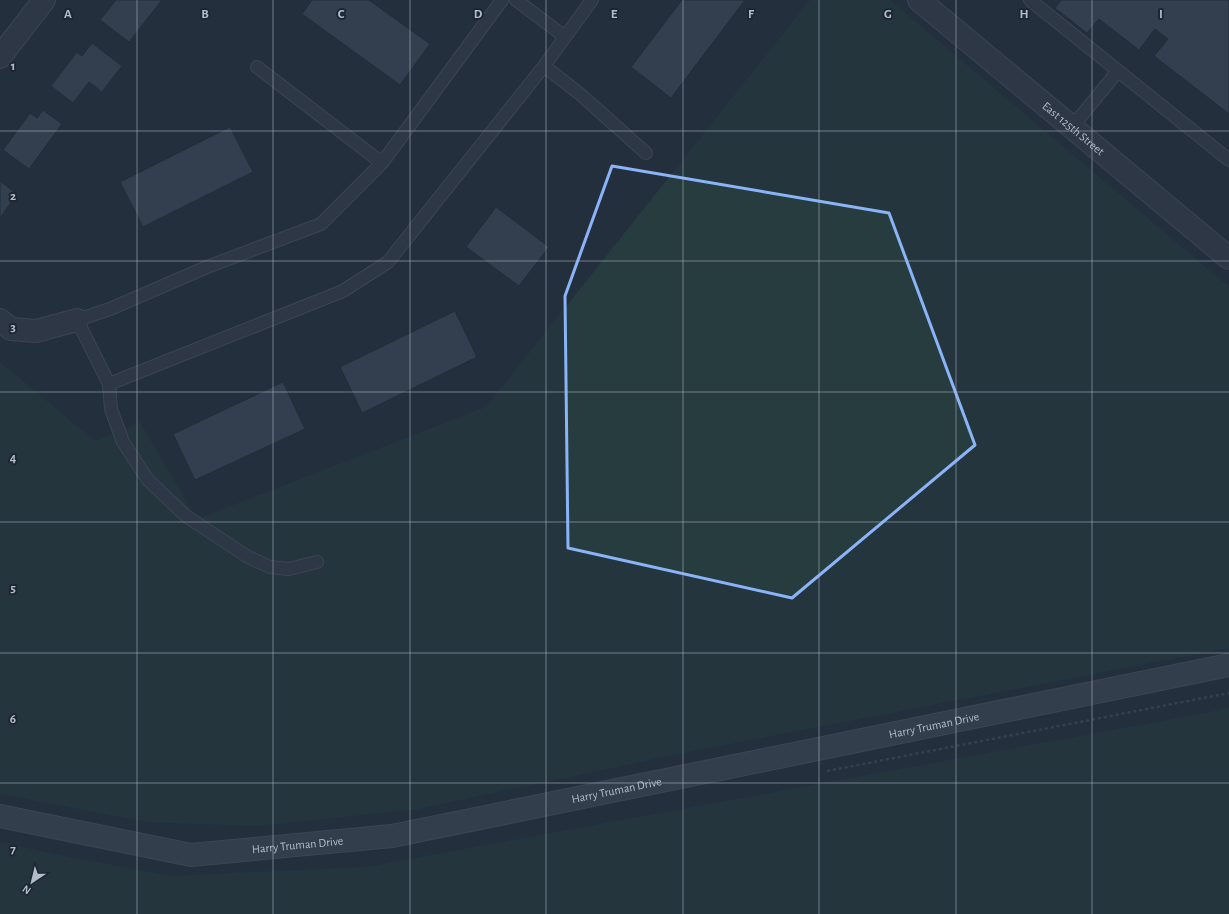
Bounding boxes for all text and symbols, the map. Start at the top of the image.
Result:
text: A [64,8,72,21]
text: B [201,8,209,21]
text: C [338,8,345,21]
text: D [474,8,483,21]
text: E [611,8,618,21]
text: F [748,8,755,21]
text: G [884,8,892,21]
text: H [1019,8,1029,21]
text: I [1159,8,1163,21]
text: 1 [11,60,15,73]
street label: East 125th Street [1040,100,1107,158]
text: 2 [10,190,16,203]
text: 3 [10,321,16,334]
text: 4 [10,452,17,465]
text: 5 [10,582,16,595]
street label: Harry Truman Drive [888,710,980,740]
text: 6 [10,713,16,726]
street label: Harry Truman Drive [570,775,663,805]
street label: Harry Truman Drive [251,835,344,855]
text: 7 [10,843,16,856]
north arrow [12,862,52,902]
text: N [20,883,33,896]

